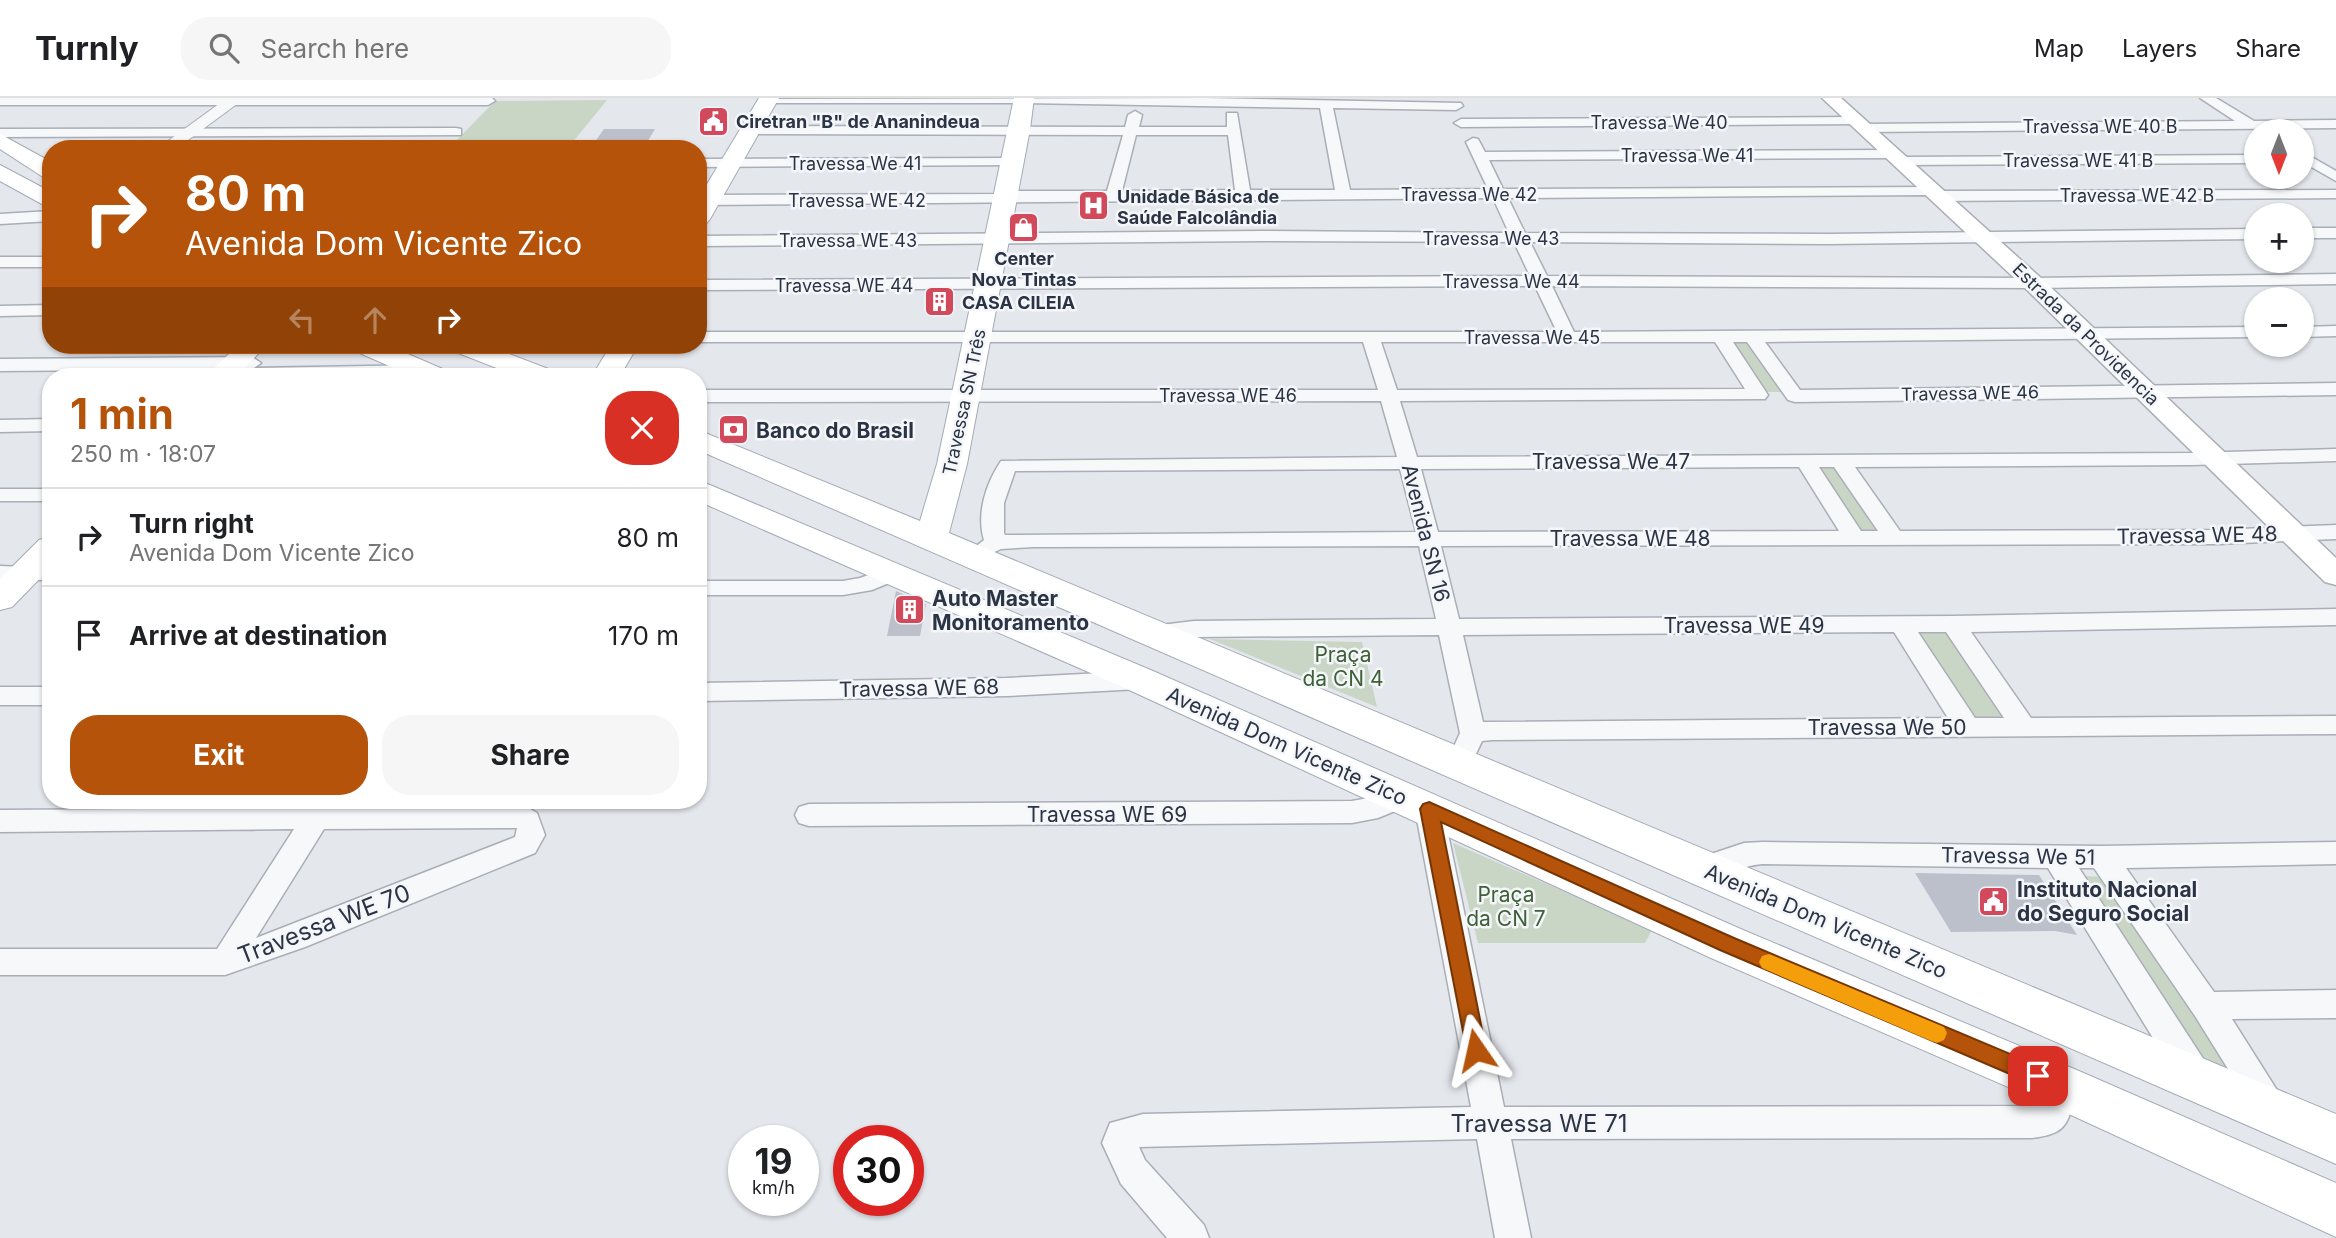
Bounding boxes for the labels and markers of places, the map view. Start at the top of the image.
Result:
public building icon: Ciretran "B" de Ananindeua [696,104,730,138]
place label: Ciretran "B" de Ananindeua [736,111,980,132]
place label: Unidade Básica de Saúde Falcolândia [1117,186,1280,228]
hospital icon: Unidade Básica de Saúde Falcolândia [1077,189,1111,223]
shop icon: Center Nova Tintas [1007,210,1041,244]
place label: Center Nova Tintas [971,248,1077,290]
building icon: CASA CILEIA [922,285,956,319]
place label: CASA CILEIA [962,292,1075,313]
bank icon: Banco do Brasil [716,413,750,447]
place label: Banco do Brasil [756,418,914,443]
place label: Auto Master Monitoramento [932,586,1089,635]
building icon: Auto Master Monitoramento [892,593,926,627]
place label: Instituto Nacional do Seguro Social [2017,877,2197,926]
public building icon: Instituto Nacional do Seguro Social [1977,884,2011,918]
pin [2008,1046,2068,1106]

